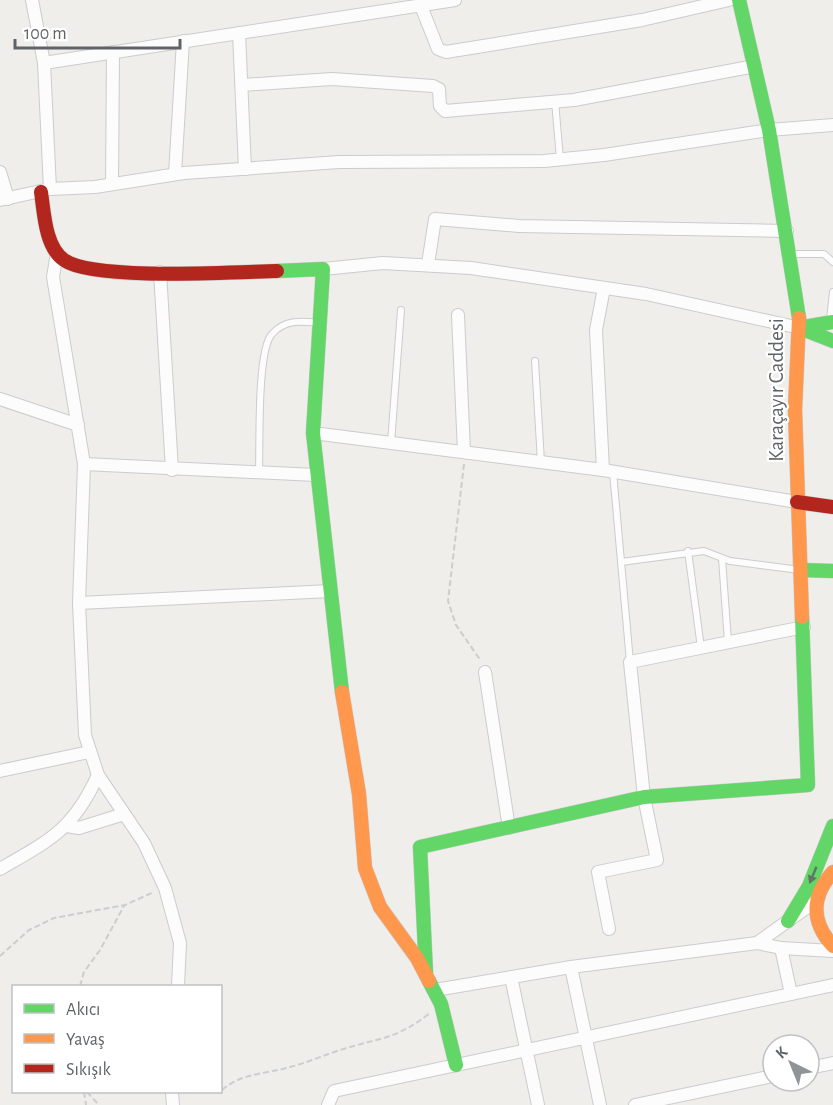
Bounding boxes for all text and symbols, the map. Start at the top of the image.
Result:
scale bar [15,12,180,50]
text: 100 m [24,25,67,43]
street label: Karaçayır Caddesi [766,318,787,462]
one-way arrow [808,866,818,884]
legend [12,985,222,1093]
text: Akıcı [66,1001,100,1019]
text: Yavaş [66,1031,105,1049]
north arrow [761,1033,821,1093]
text: K [773,1043,791,1062]
text: Sıkışık [66,1061,111,1079]

